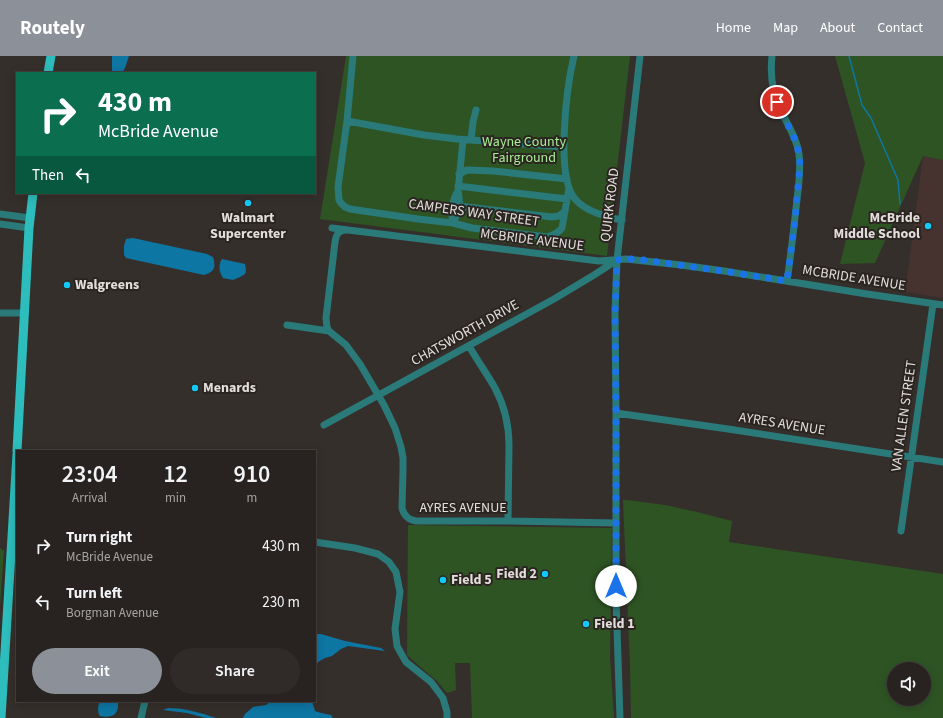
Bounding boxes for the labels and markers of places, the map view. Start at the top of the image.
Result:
pin [760,85,794,119]
marker: Walmart Supercenter [243,198,253,208]
place label: Walmart Supercenter [210,208,286,244]
place label: McBride Middle School [833,208,920,244]
marker: McBride Middle School [923,221,933,231]
place label: Walgreens [75,275,139,295]
marker: Walgreens [62,280,72,290]
place label: Menards [203,378,256,398]
marker: Menards [190,383,200,393]
place label: Field 2 [496,564,537,584]
marker: Field 2 [540,569,550,579]
place label: Field 5 [451,570,492,590]
marker: Field 5 [438,575,448,585]
place label: Field 1 [594,614,635,634]
marker: Field 1 [581,619,591,629]

